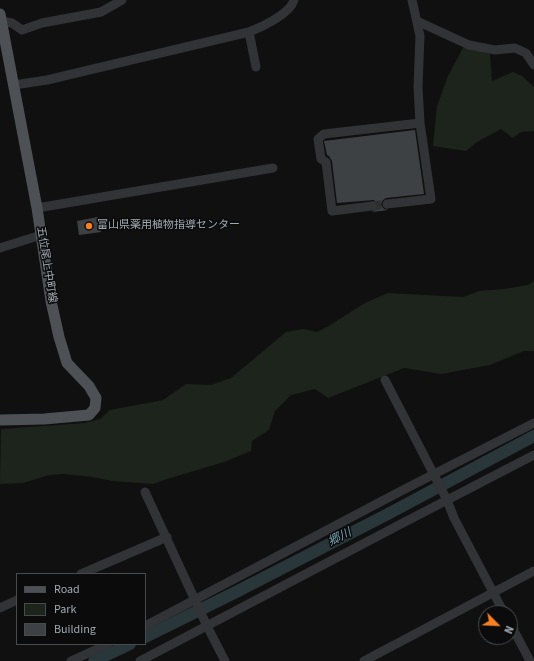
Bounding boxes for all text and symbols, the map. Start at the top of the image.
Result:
place label: 富山県薬用植物指導センター [97,219,240,233]
marker: 富山県薬用植物指導センター [84,221,94,231]
street label: 五位尾上中町線 [33,226,59,304]
water label: 郷川 [326,526,354,550]
legend [16,573,146,645]
text: Road [54,581,80,598]
text: Park [54,601,76,618]
north arrow [478,605,518,645]
text: Building [54,621,96,638]
text: N [500,623,517,636]

